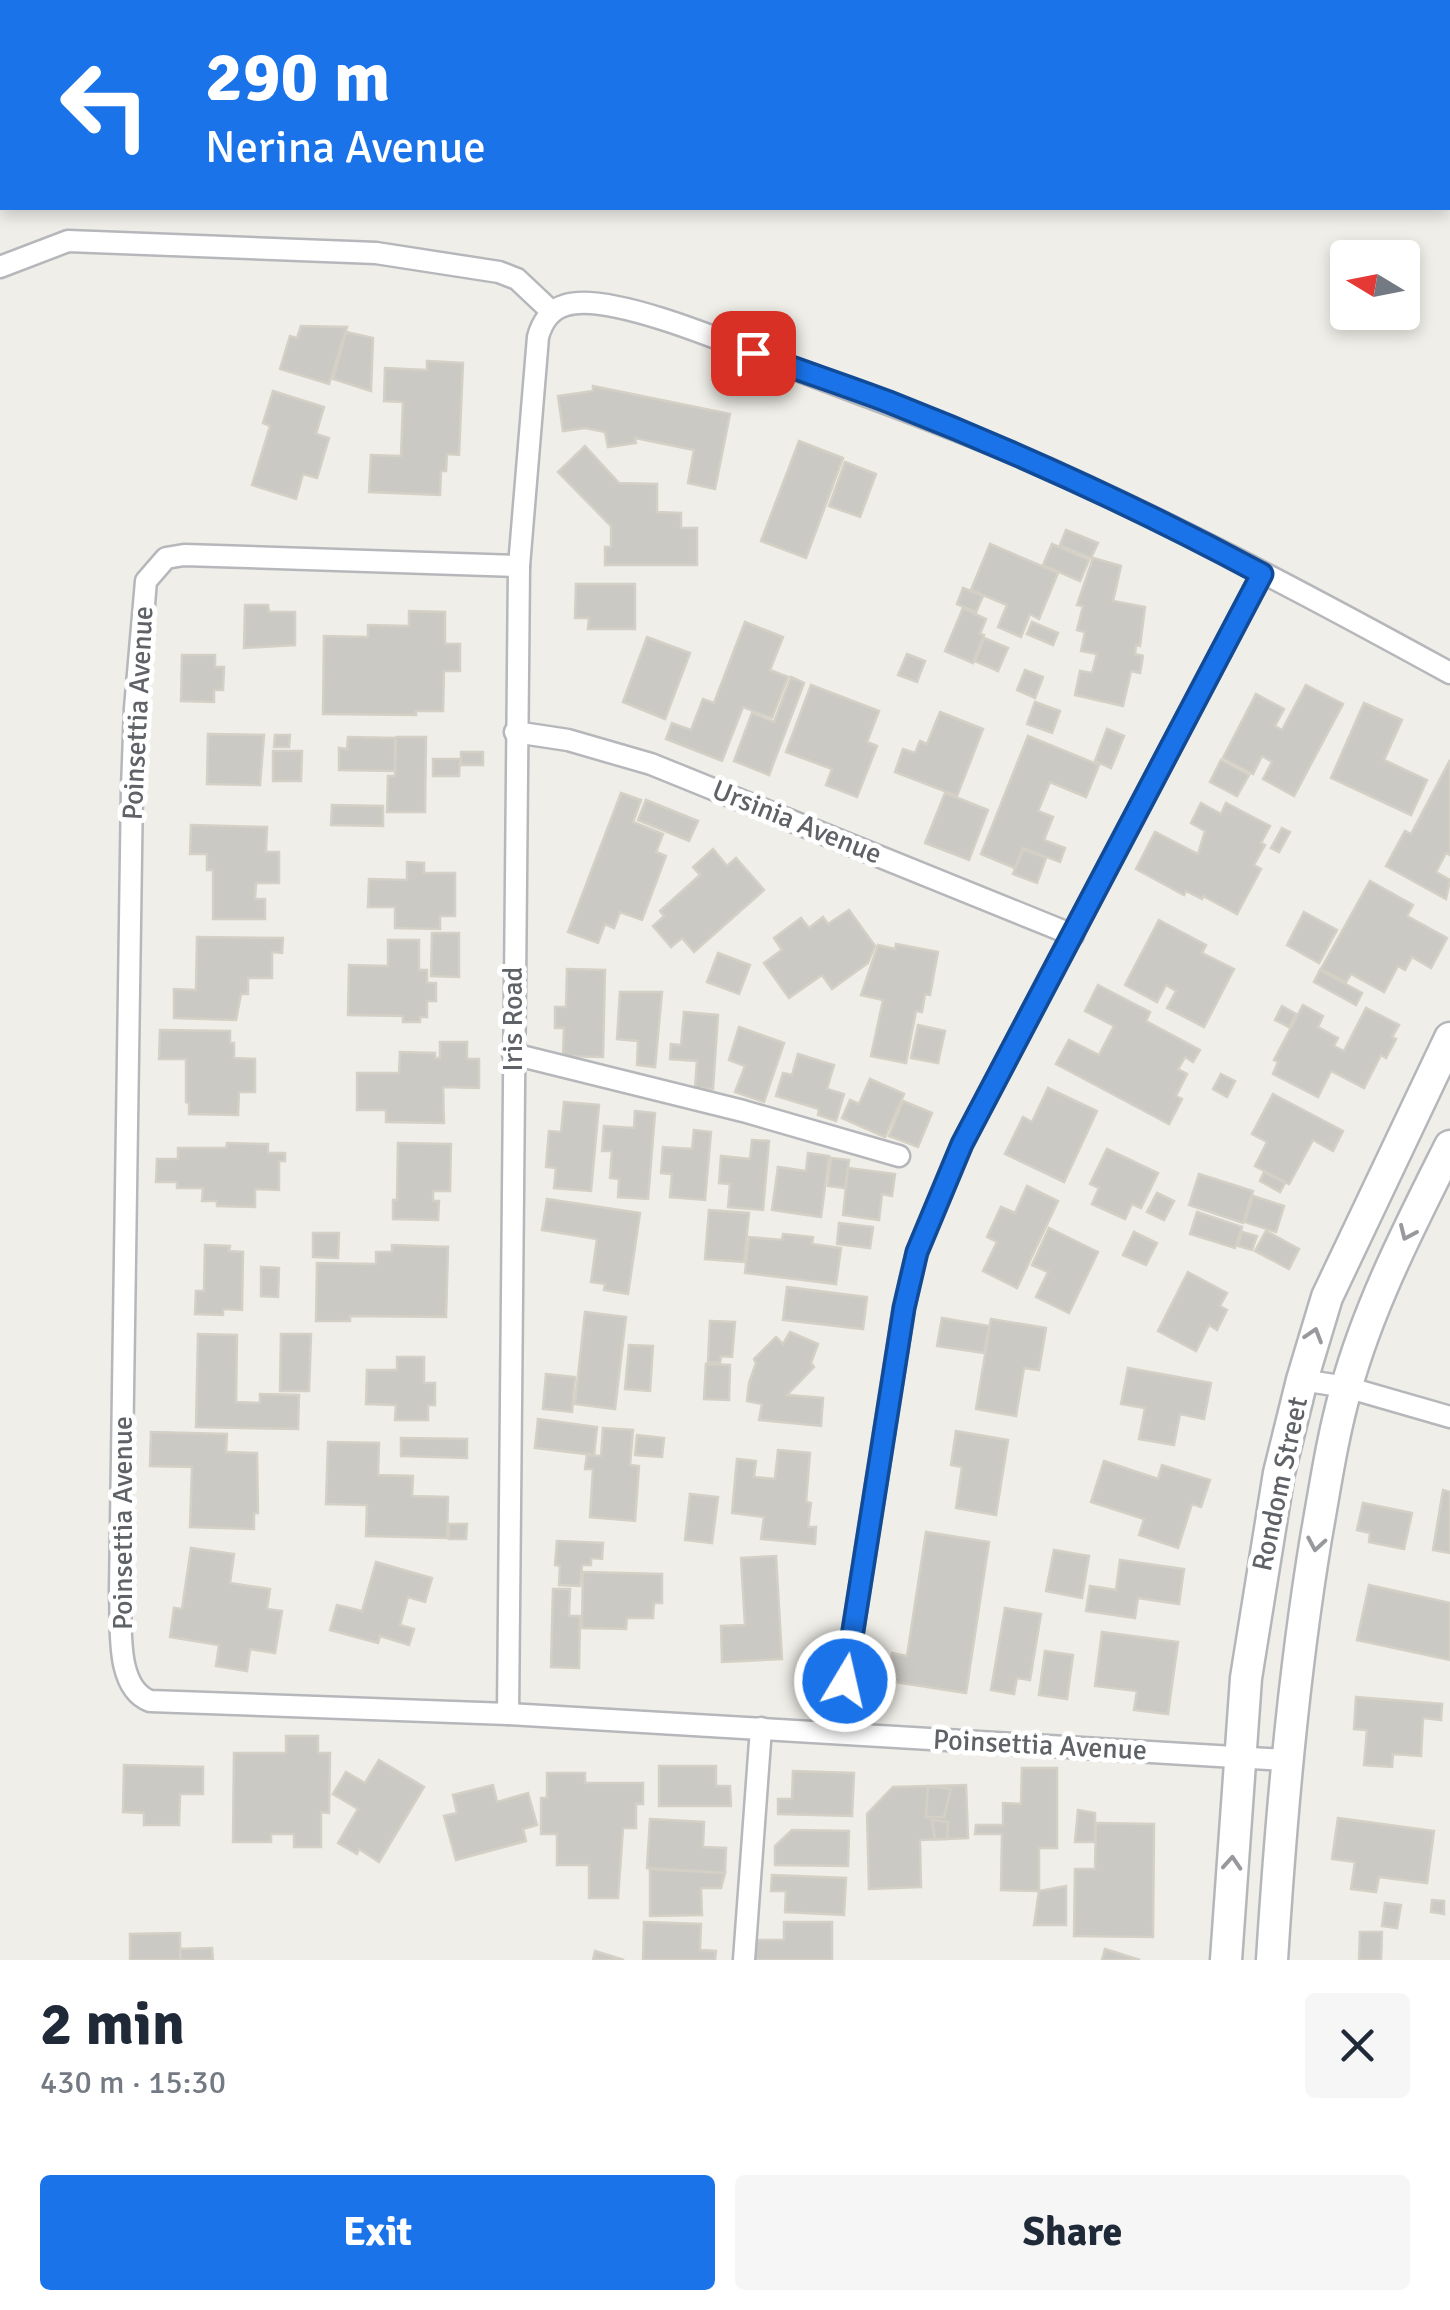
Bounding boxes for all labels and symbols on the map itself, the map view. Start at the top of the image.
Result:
north arrow [1330,240,1420,330]
pin [711,311,796,396]
street label: Poinsettia Avenue [115,605,161,821]
street label: Ursinia Avenue [707,773,887,871]
street label: Iris Road [496,967,530,1071]
one-way arrow [1400,1223,1420,1241]
one-way arrow [1302,1328,1323,1345]
street label: Rondom Street [1245,1394,1315,1574]
street label: Poinsettia Avenue [106,1416,140,1630]
one-way arrow [1306,1535,1327,1552]
position arrow [793,1629,897,1733]
street label: Poinsettia Avenue [932,1722,1148,1768]
one-way arrow [1221,1854,1242,1870]

